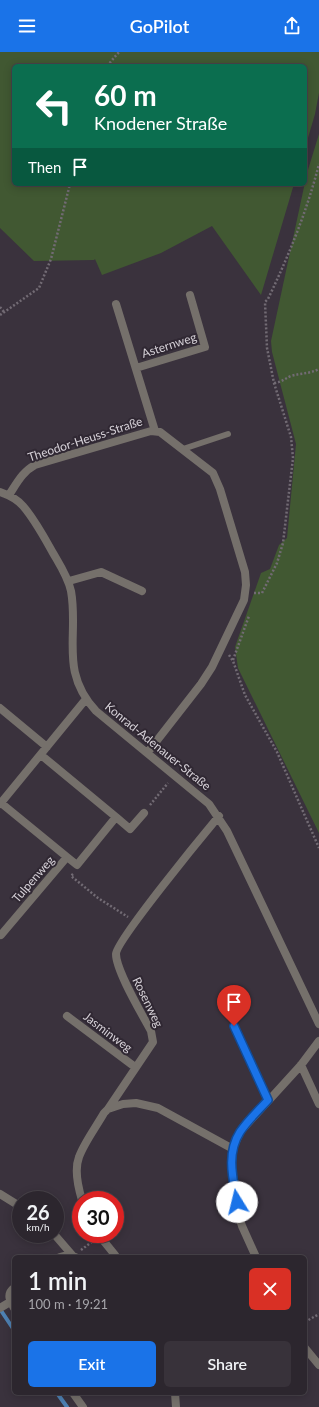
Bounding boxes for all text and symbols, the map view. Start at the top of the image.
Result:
icon: menu [16,15,38,37]
text: GoPilot [130,15,189,37]
icon: share [281,15,303,37]
text: 60 m [94,78,157,112]
icon: left [28,80,80,132]
text: Knodener Straße [94,112,227,134]
icon: arrive [69,156,91,178]
text: Then [28,158,61,176]
street label: Asternweg [140,329,198,361]
street label: Theodor-Heuss-Straße [26,413,144,465]
street label: Konrad-Adenauer-Straße [102,699,214,793]
street label: Tulpenweg [9,853,57,905]
street label: Rosenweg [129,974,167,1030]
pin [217,985,251,1026]
icon: arrive [223,991,245,1013]
street label: Jasminweg [81,1009,135,1055]
position arrow [216,1181,258,1223]
speed limit sign: 30 [72,1191,124,1243]
text: 26 [26,1200,50,1224]
text: km/h [26,1221,50,1233]
text: 1 min [28,1266,87,1295]
button: close [249,1268,291,1310]
text: 100 m · 19:21 [28,1296,108,1312]
button: Exit [28,1341,156,1387]
button: Share [164,1341,291,1387]

